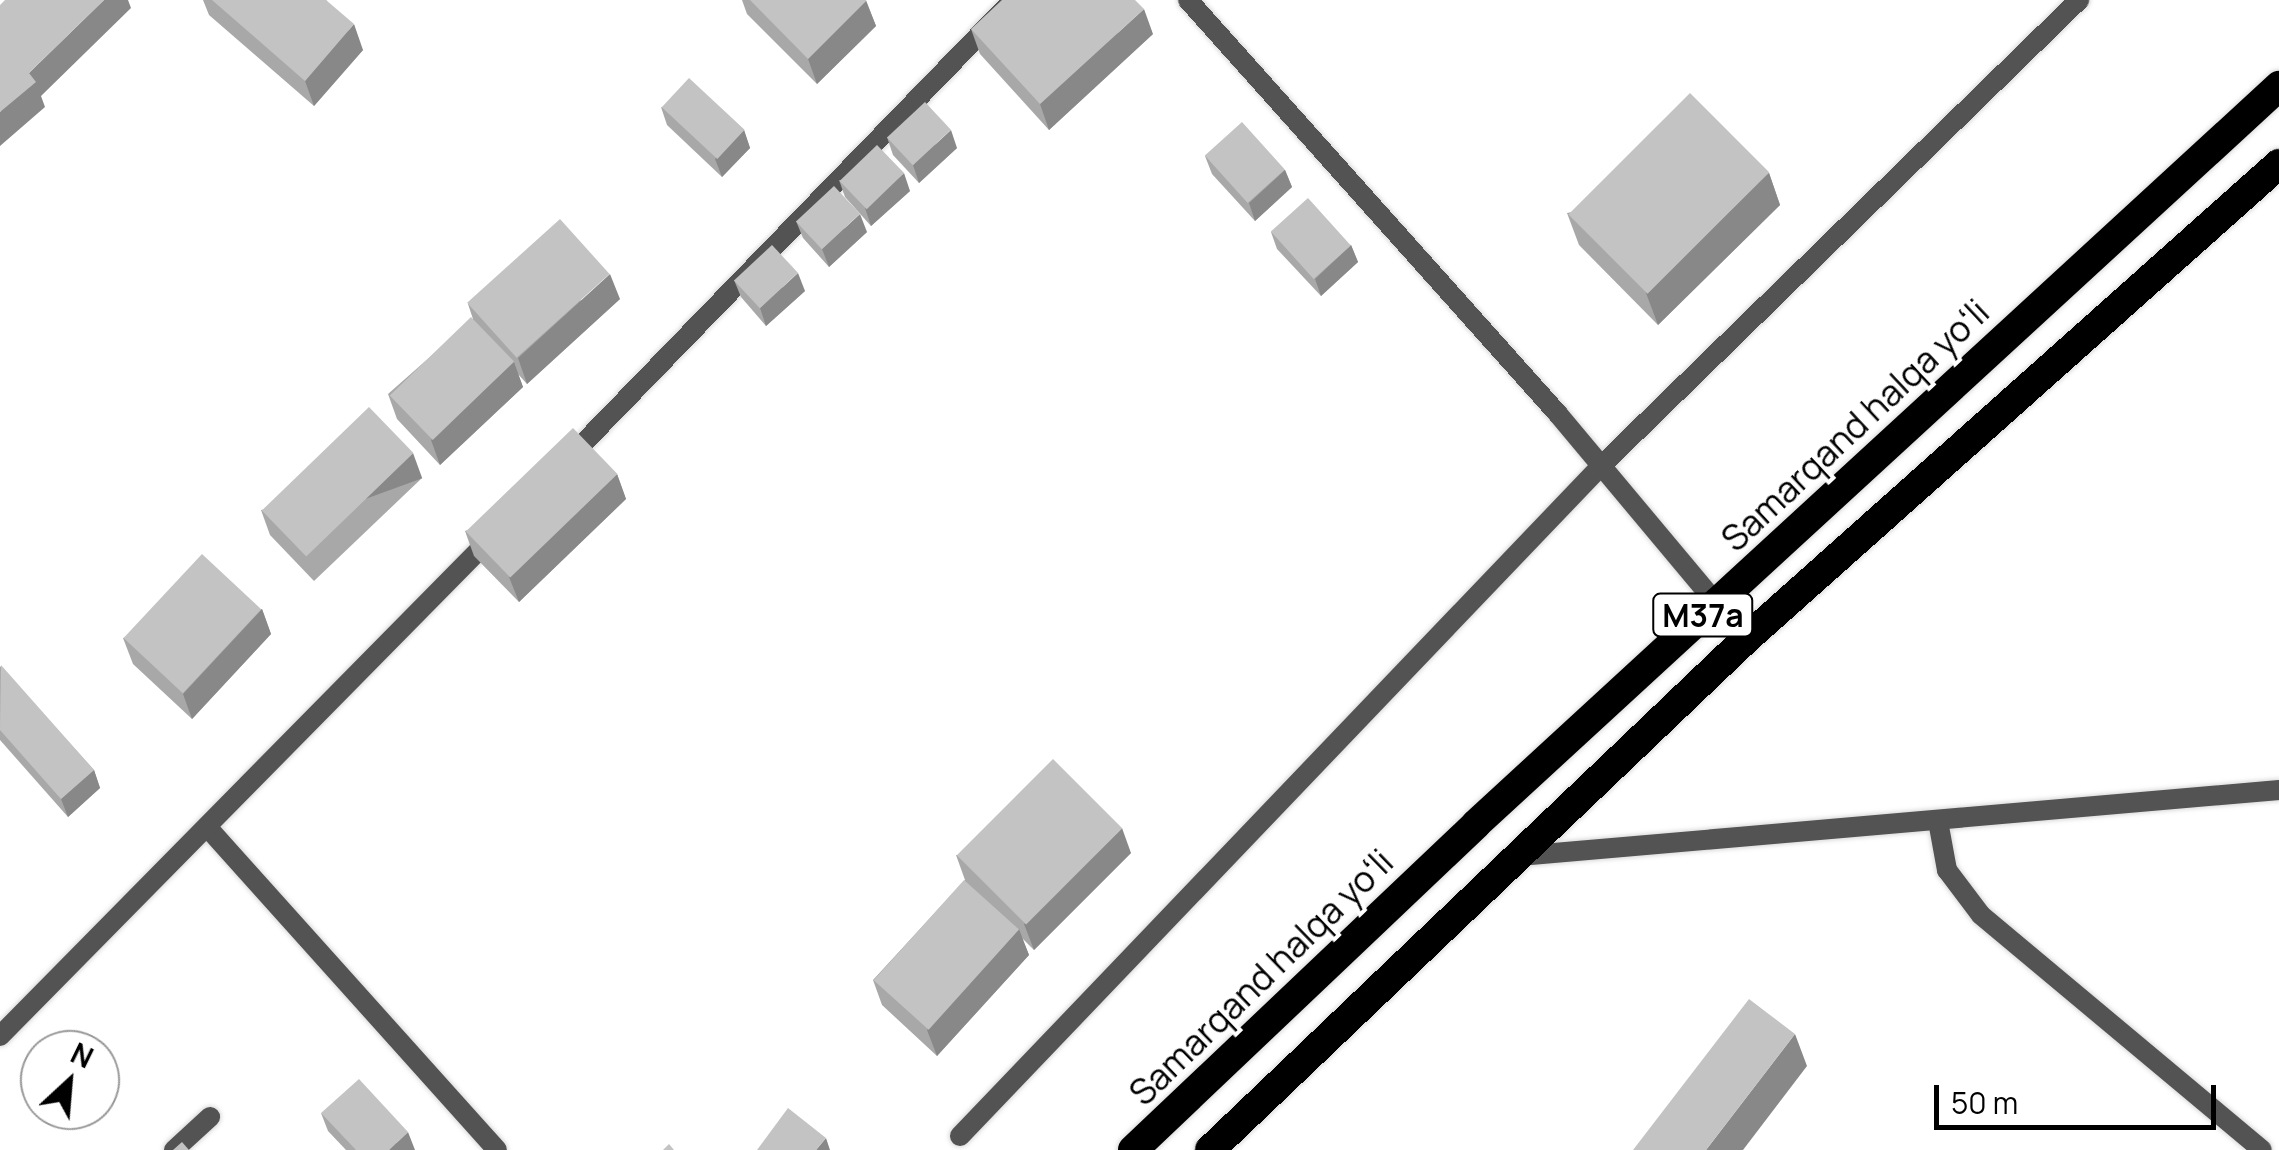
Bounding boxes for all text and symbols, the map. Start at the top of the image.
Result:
street label: Samarqand halqa yoʻli [1713,290,1997,560]
road number: M37a [1650,588,1756,642]
street label: Samarqand halqa yoʻli [1121,840,1401,1114]
north arrow [20,1030,120,1130]
text: N [65,1033,100,1076]
scale bar [1939,1065,2222,1127]
text: 50 m [1951,1082,2018,1123]

